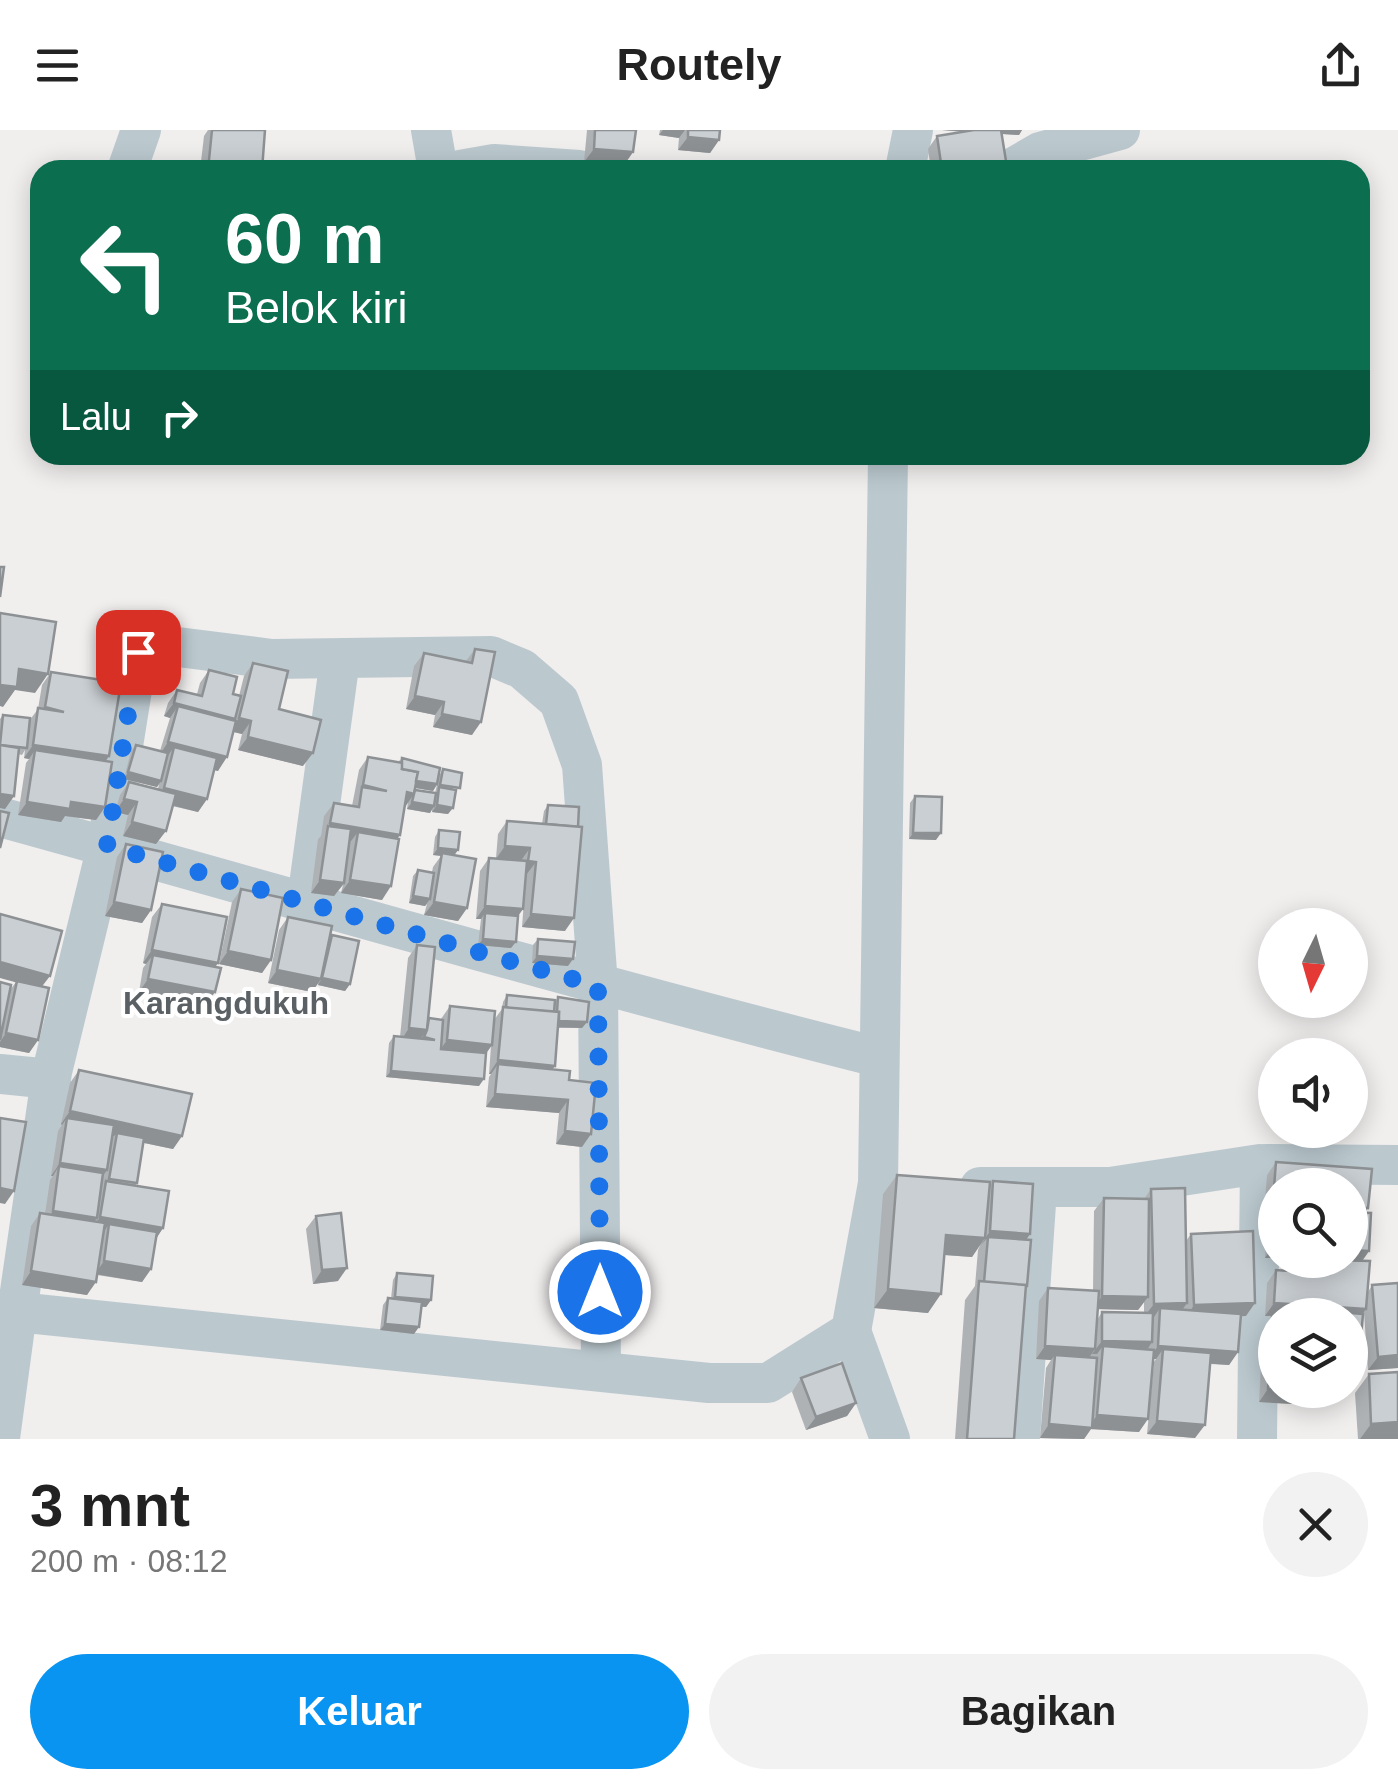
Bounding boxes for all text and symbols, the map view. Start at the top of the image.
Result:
icon: menu [30,38,85,93]
icon: share [1313,38,1368,93]
text: Routely [616,39,782,90]
icon: left [60,200,190,330]
text: 60 m [225,200,385,278]
text: Belok kiri [225,282,408,333]
icon: right [152,390,207,445]
text: Lalu [60,396,132,438]
pin [96,610,181,695]
icon: arrive [111,625,166,680]
north arrow [1258,908,1368,1018]
map controls [1258,908,1368,1408]
district label: Karangdukuh [123,985,329,1021]
button: sound [1258,1038,1368,1148]
button: search [1258,1168,1368,1278]
position arrow [548,1240,652,1344]
button: layers [1258,1298,1368,1408]
text: 3 mnt [30,1472,190,1539]
button: close [1263,1472,1368,1577]
text: 200 m · 08:12 [30,1543,227,1579]
button: Keluar [30,1654,689,1769]
button: Bagikan [709,1654,1368,1769]

